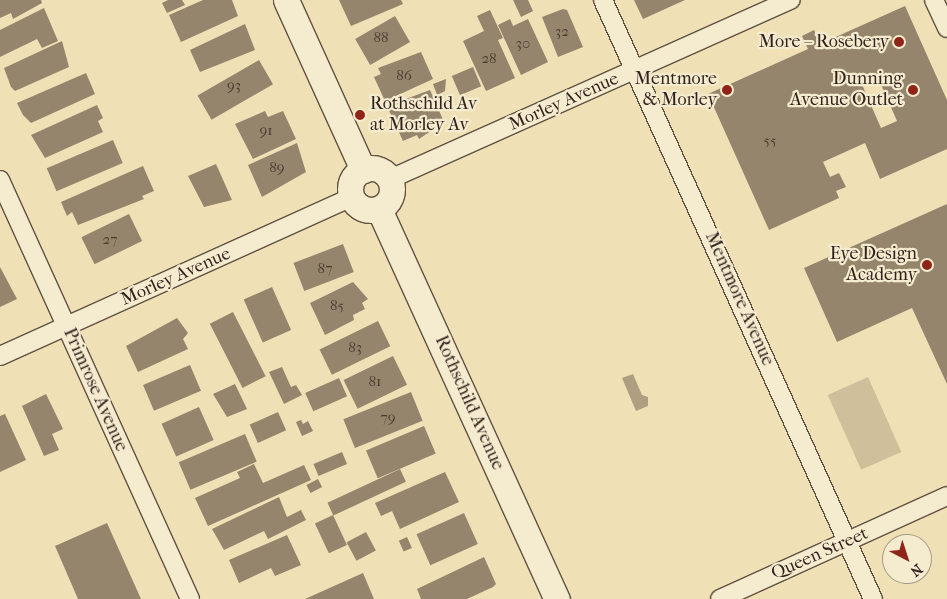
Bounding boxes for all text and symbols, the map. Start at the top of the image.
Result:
house number: 32 [555,23,569,41]
house number: 88 [373,29,389,47]
place label: More – Rosebery [759,31,889,53]
house number: 30 [516,35,530,53]
marker: More – Rosebery [893,36,905,48]
house number: 28 [481,50,497,68]
house number: 86 [396,67,412,85]
street label: Morley Avenue [506,68,622,136]
place label: Mentmore & Morley [635,69,717,112]
place label: Dunning Avenue Outlet [790,69,903,112]
house number: 93 [227,77,241,95]
marker: Mentmore & Morley [721,84,733,96]
marker: Dunning Avenue Outlet [907,84,919,96]
place label: Rothschild Av at Morley Av [370,94,477,136]
marker: Rothschild Av at Morley Av [354,109,366,121]
house number: 91 [259,122,273,140]
house number: 55 [764,132,776,150]
house number: 89 [269,159,285,177]
street label: Mentmore Avenue [700,229,778,369]
house number: 27 [103,231,117,249]
street label: Morley Avenue [118,243,234,311]
place label: Eye Design Academy [830,244,917,286]
marker: Eye Design Academy [921,259,933,271]
house number: 87 [318,260,332,278]
house number: 85 [330,297,344,315]
street label: Primrose Avenue [58,325,132,455]
street label: Rothschild Avenue [430,332,508,474]
house number: 83 [348,339,362,357]
house number: 81 [369,373,381,391]
house number: 79 [380,409,396,427]
street label: Queen Street [768,523,872,585]
north arrow [882,534,932,584]
text: N [907,560,926,580]

